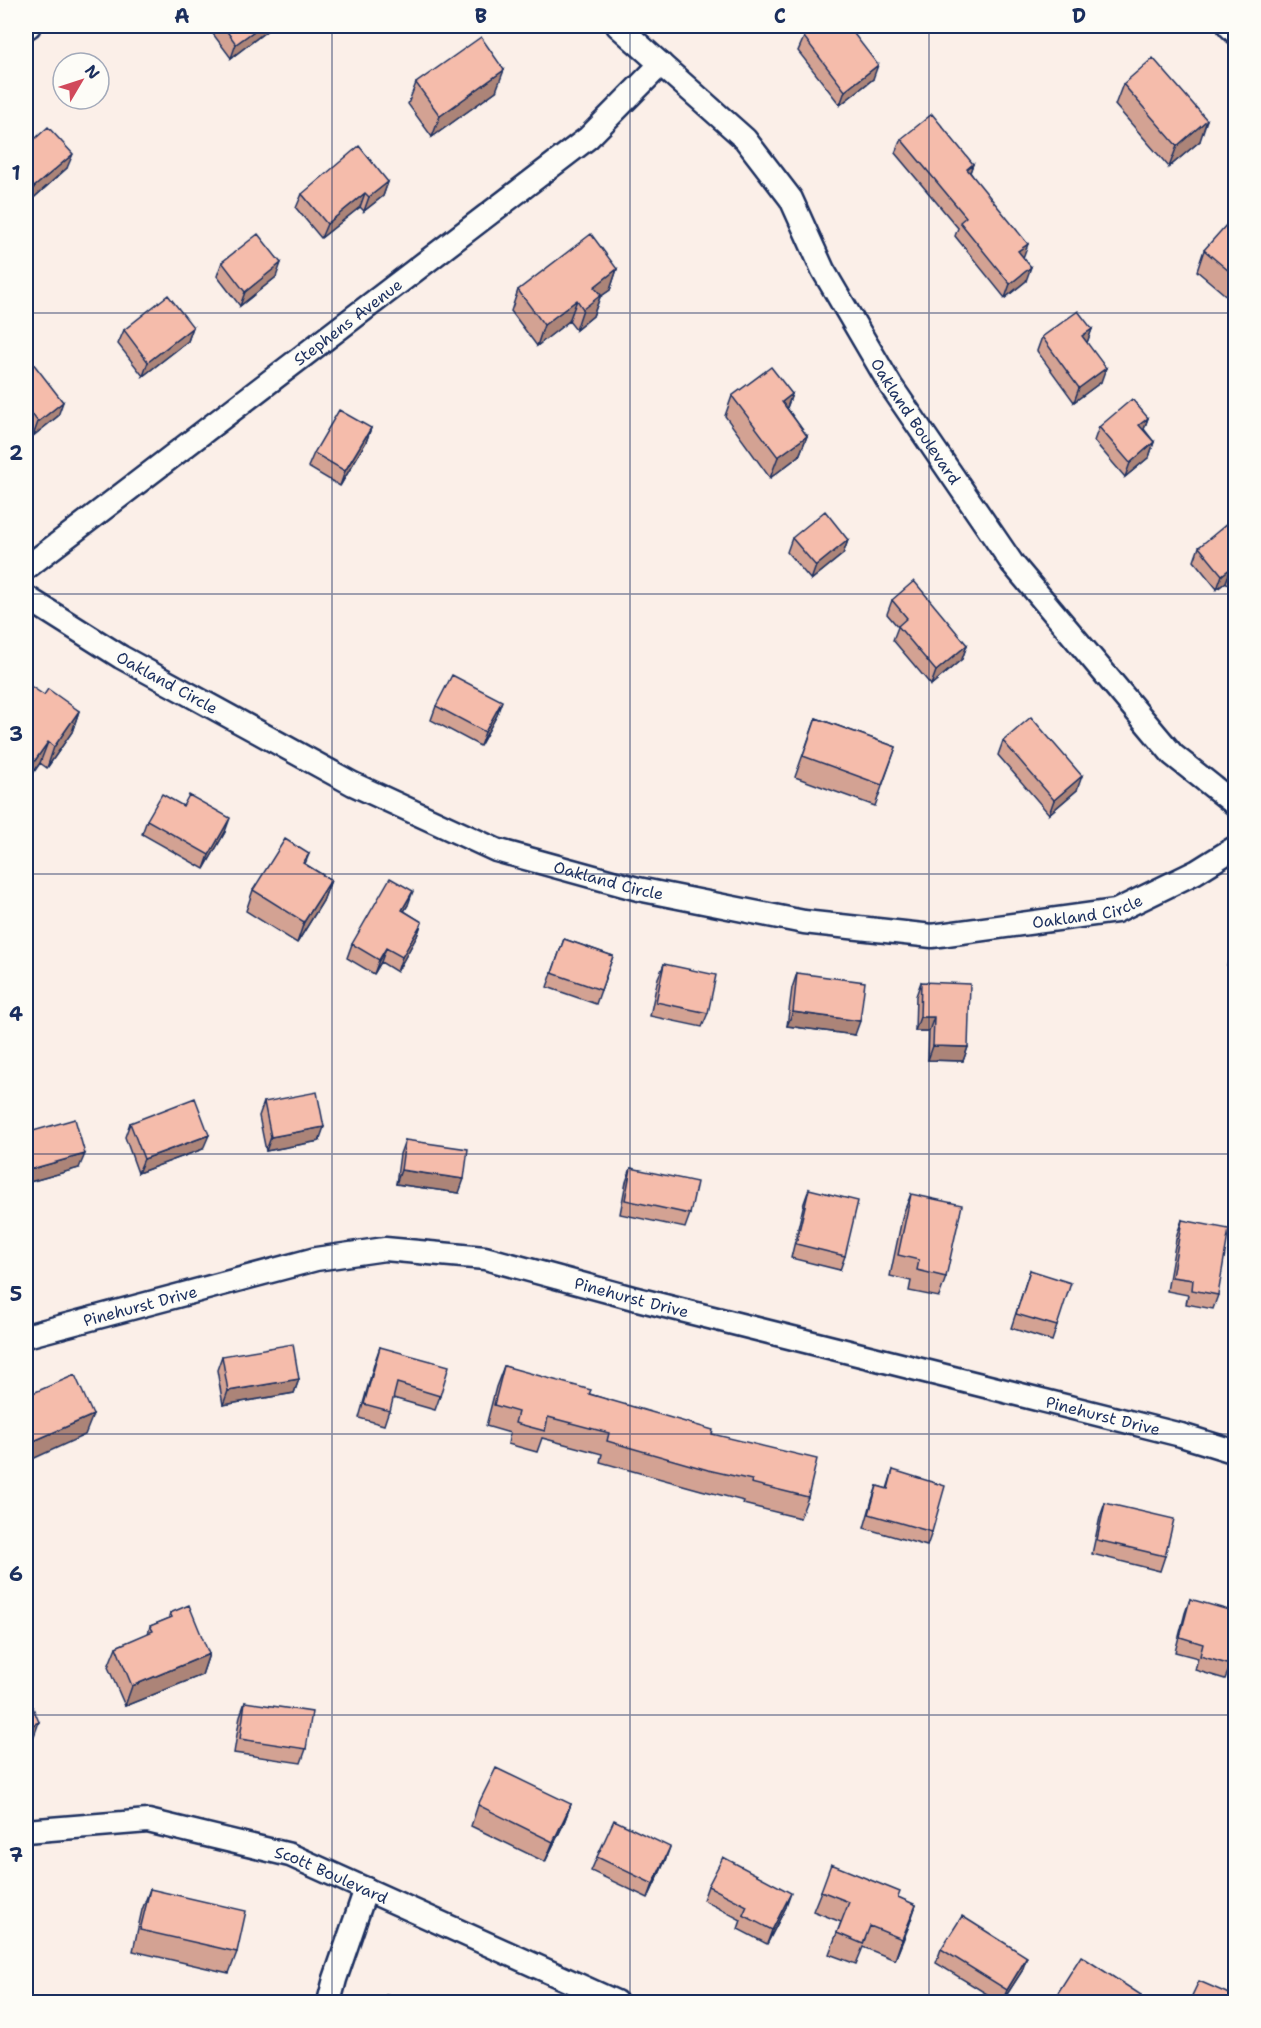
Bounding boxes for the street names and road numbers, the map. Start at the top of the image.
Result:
street label: Stephens Avenue [289,274,407,371]
street label: Oakland Boulevard [866,355,965,489]
street label: Oakland Circle [113,646,221,719]
street label: Oakland Circle [551,856,665,905]
street label: Oakland Circle [1031,890,1146,933]
street label: Pinehurst Drive [572,1273,691,1323]
street label: Pinehurst Drive [81,1281,200,1331]
street label: Pinehurst Drive [1043,1392,1162,1440]
street label: Scott Boulevard [272,1842,391,1909]

